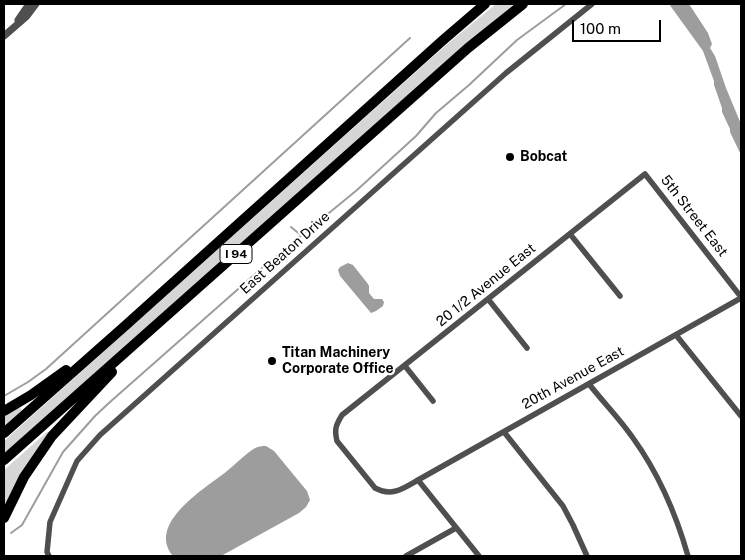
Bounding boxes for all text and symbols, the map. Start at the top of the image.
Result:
scale bar [575,10,664,42]
text: 100 m [580,20,621,37]
place label: Bobcat [520,149,567,165]
marker: Bobcat [504,151,516,163]
street label: 5th Street East [657,172,731,260]
street label: East Beaton Drive [237,208,333,298]
street label: 20 1/2 Avenue East [433,240,539,330]
road number: I 94 [220,244,252,264]
street label: 20th Avenue East [519,343,627,413]
place label: Titan Machinery Corporate Office [282,345,394,378]
marker: Titan Machinery Corporate Office [266,355,278,367]

